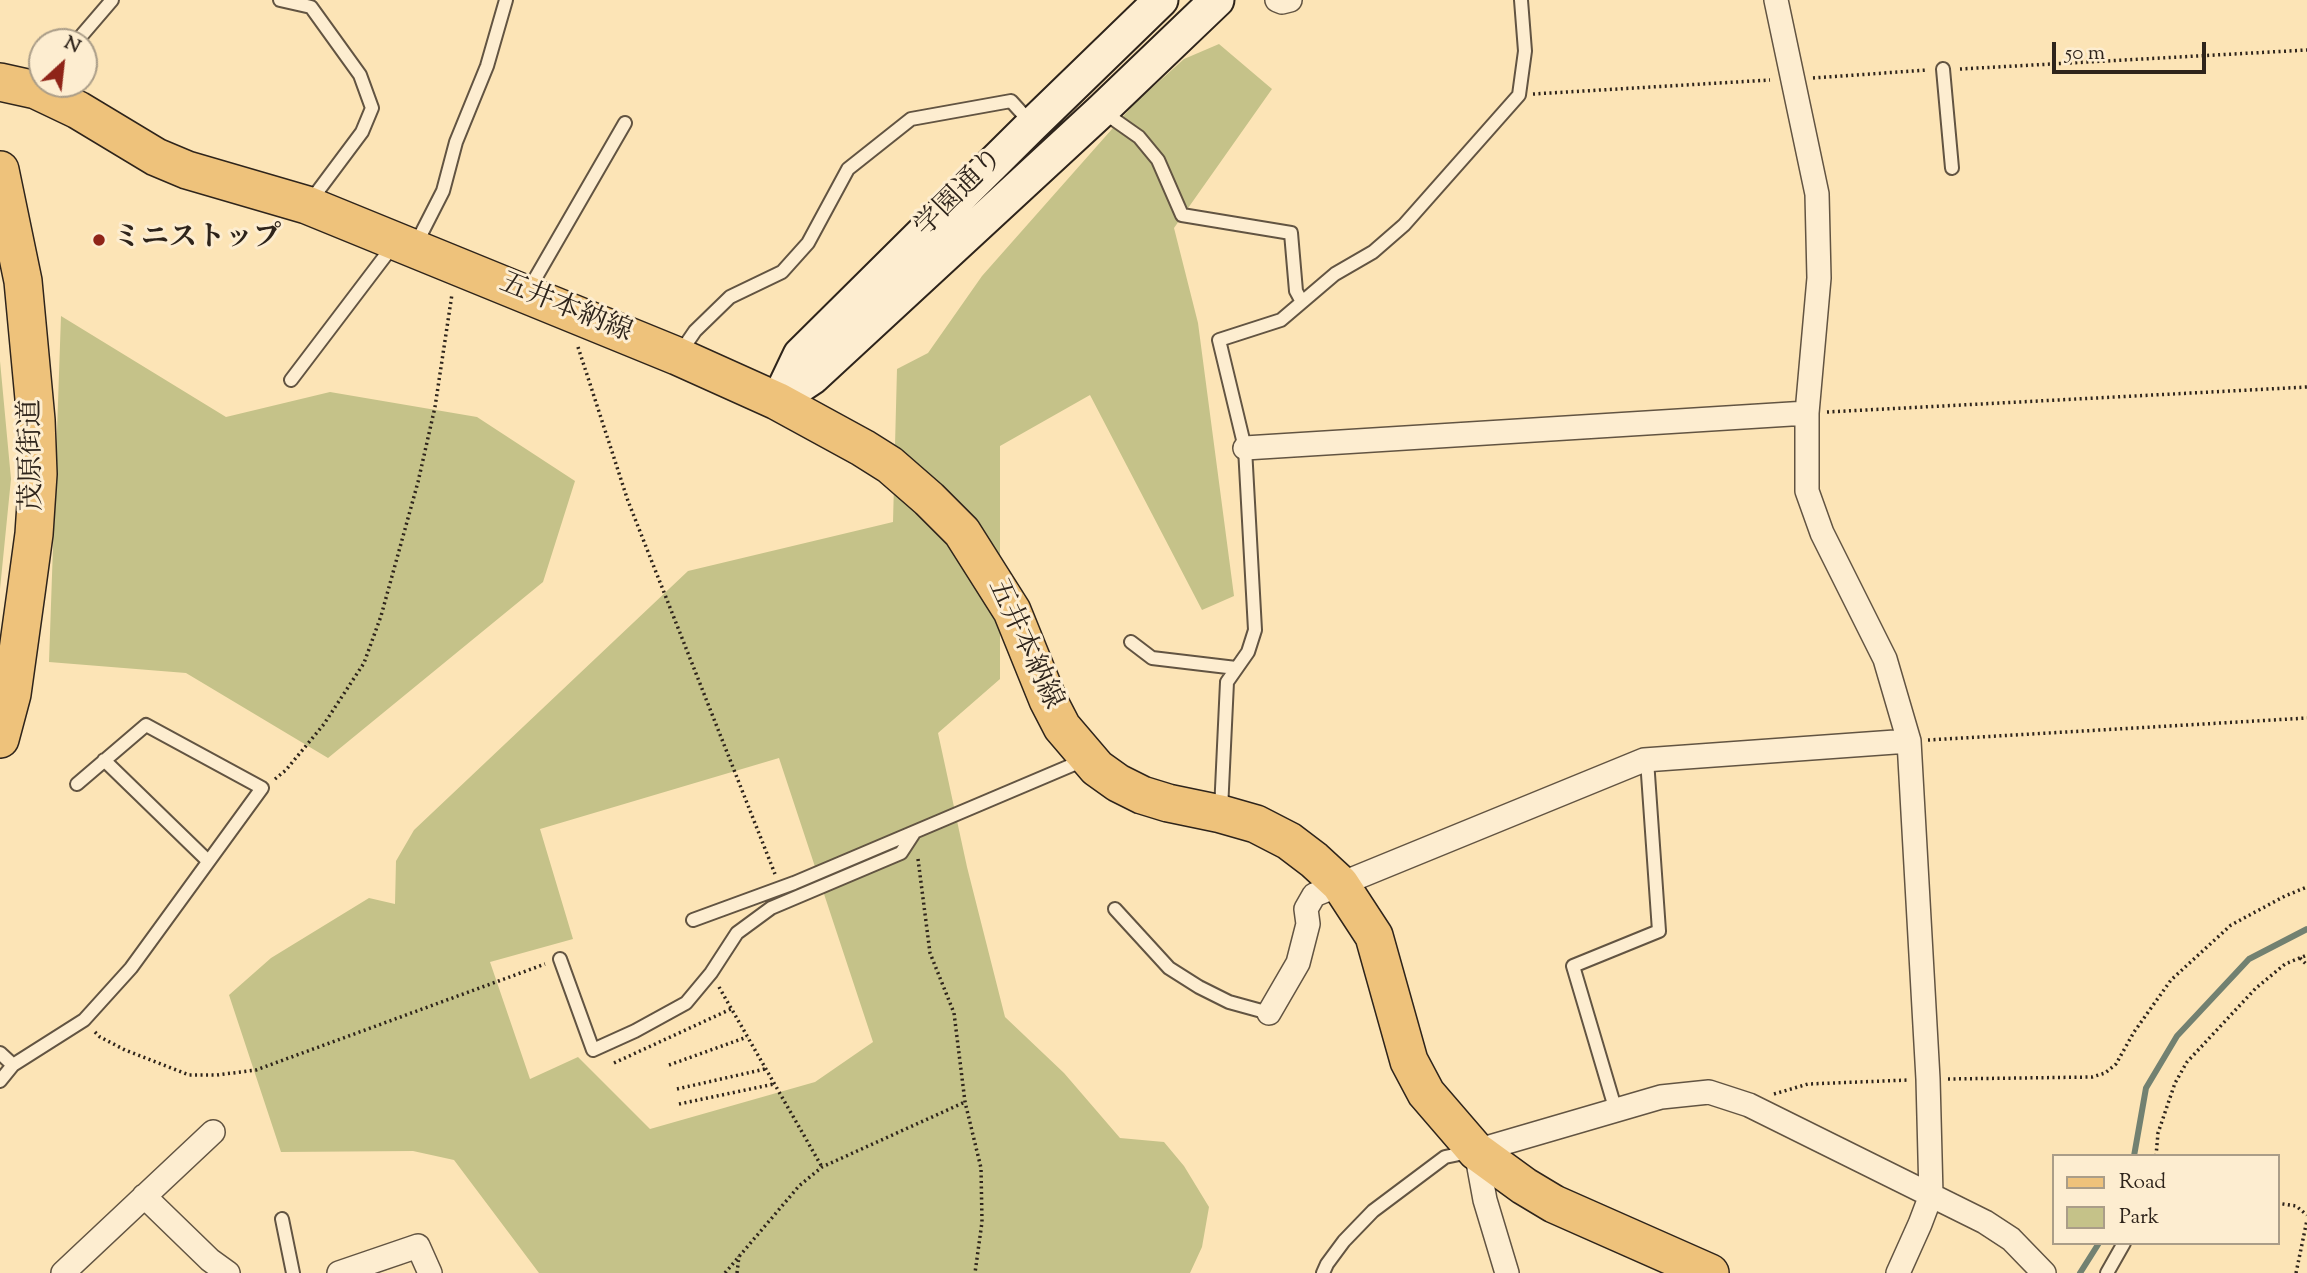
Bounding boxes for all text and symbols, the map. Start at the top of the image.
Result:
north arrow [28,28,98,98]
scale bar [2055,28,2209,72]
text: N [59,30,85,61]
text: 50 m [2065,39,2105,69]
street label: 学園通り [910,143,1012,245]
place label: ミニストップ [113,223,281,257]
marker: ミニストップ [91,232,107,248]
street label: 五井本納線 [494,268,636,352]
street label: 茂原街道 [16,399,52,511]
street label: 五井本納線 [978,574,1068,716]
legend [2052,1154,2279,1245]
text: Road [2119,1168,2166,1198]
text: Park [2119,1203,2159,1233]

